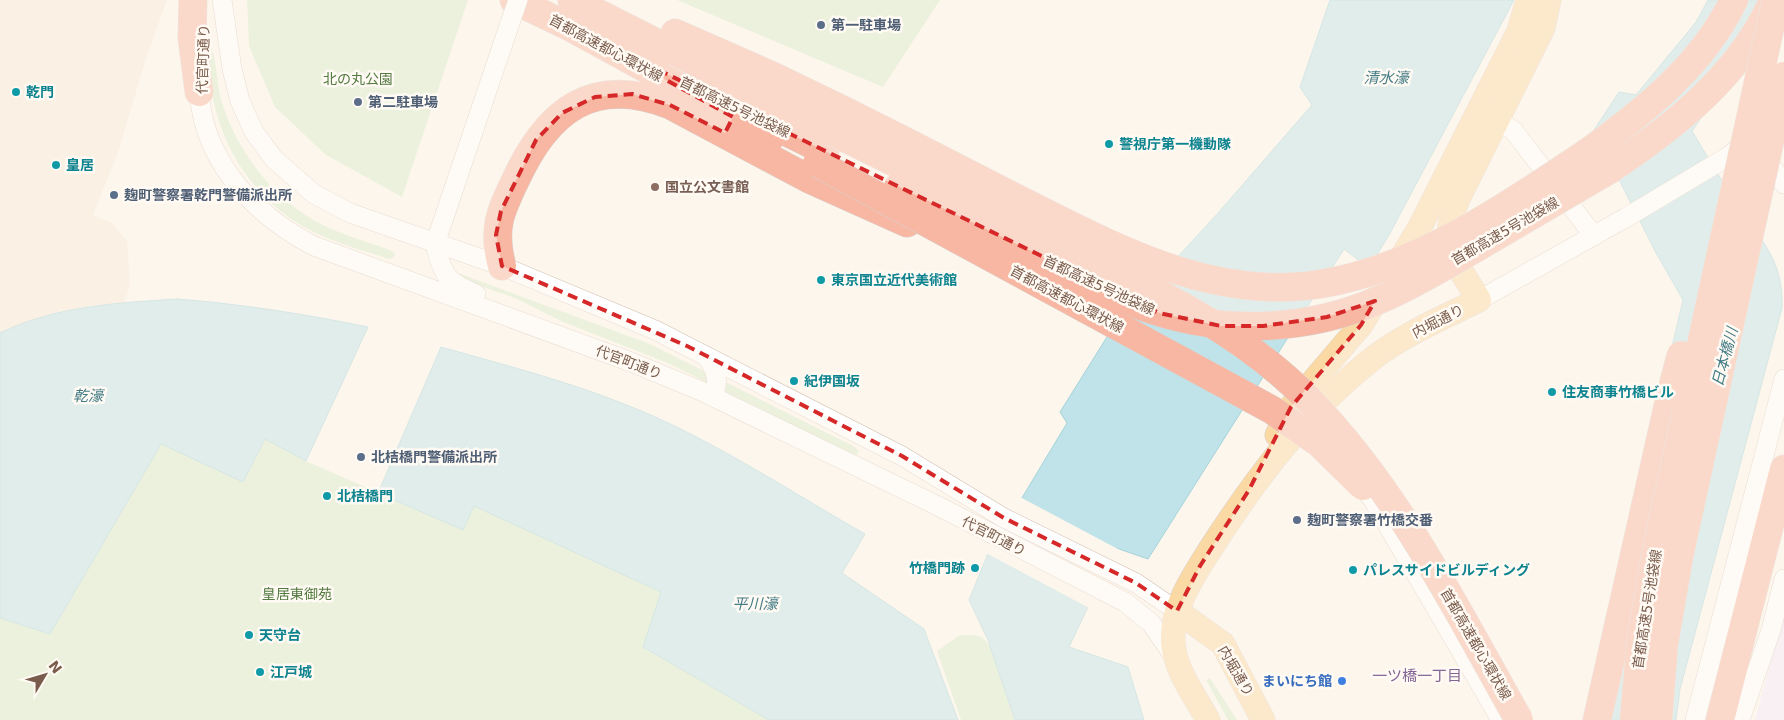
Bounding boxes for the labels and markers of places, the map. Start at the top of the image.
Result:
place label: 第一駐車場 [831,17,901,33]
marker: 第一駐車場 [815,19,827,31]
place label: 乾門 [26,84,54,100]
marker: 乾門 [10,86,22,98]
place label: 第二駐車場 [368,94,438,110]
marker: 第二駐車場 [352,96,364,108]
place label: 警視庁第一機動隊 [1119,136,1231,152]
marker: 警視庁第一機動隊 [1103,138,1115,150]
place label: 皇居 [66,157,94,173]
marker: 皇居 [50,159,62,171]
place label: 国立公文書館 [665,179,749,195]
marker: 国立公文書館 [649,181,661,193]
place label: 麹町警察署乾門警備派出所 [124,187,292,203]
marker: 麹町警察署乾門警備派出所 [108,189,120,201]
place label: 東京国立近代美術館 [831,272,957,288]
marker: 東京国立近代美術館 [815,274,827,286]
place label: 紀伊国坂 [804,373,860,389]
marker: 紀伊国坂 [788,375,800,387]
place label: 住友商事竹橋ビル [1562,384,1674,400]
marker: 住友商事竹橋ビル [1546,386,1558,398]
place label: 北桔橋門警備派出所 [371,449,497,465]
marker: 北桔橋門警備派出所 [355,451,367,463]
place label: 北桔橋門 [337,488,393,504]
marker: 北桔橋門 [321,490,333,502]
place label: 麹町警察署竹橋交番 [1307,512,1433,528]
marker: 麹町警察署竹橋交番 [1291,514,1303,526]
place label: 竹橋門跡 [909,560,965,576]
marker: 竹橋門跡 [969,562,981,574]
place label: パレスサイドビルディング [1363,562,1530,578]
marker: パレスサイドビルディング [1347,564,1359,576]
place label: 天守台 [259,627,301,643]
marker: 天守台 [243,629,255,641]
place label: 江戸城 [270,664,312,680]
marker: 江戸城 [254,666,266,678]
place label: まいにち館 [1262,673,1332,689]
marker: まいにち館 [1336,675,1348,687]

